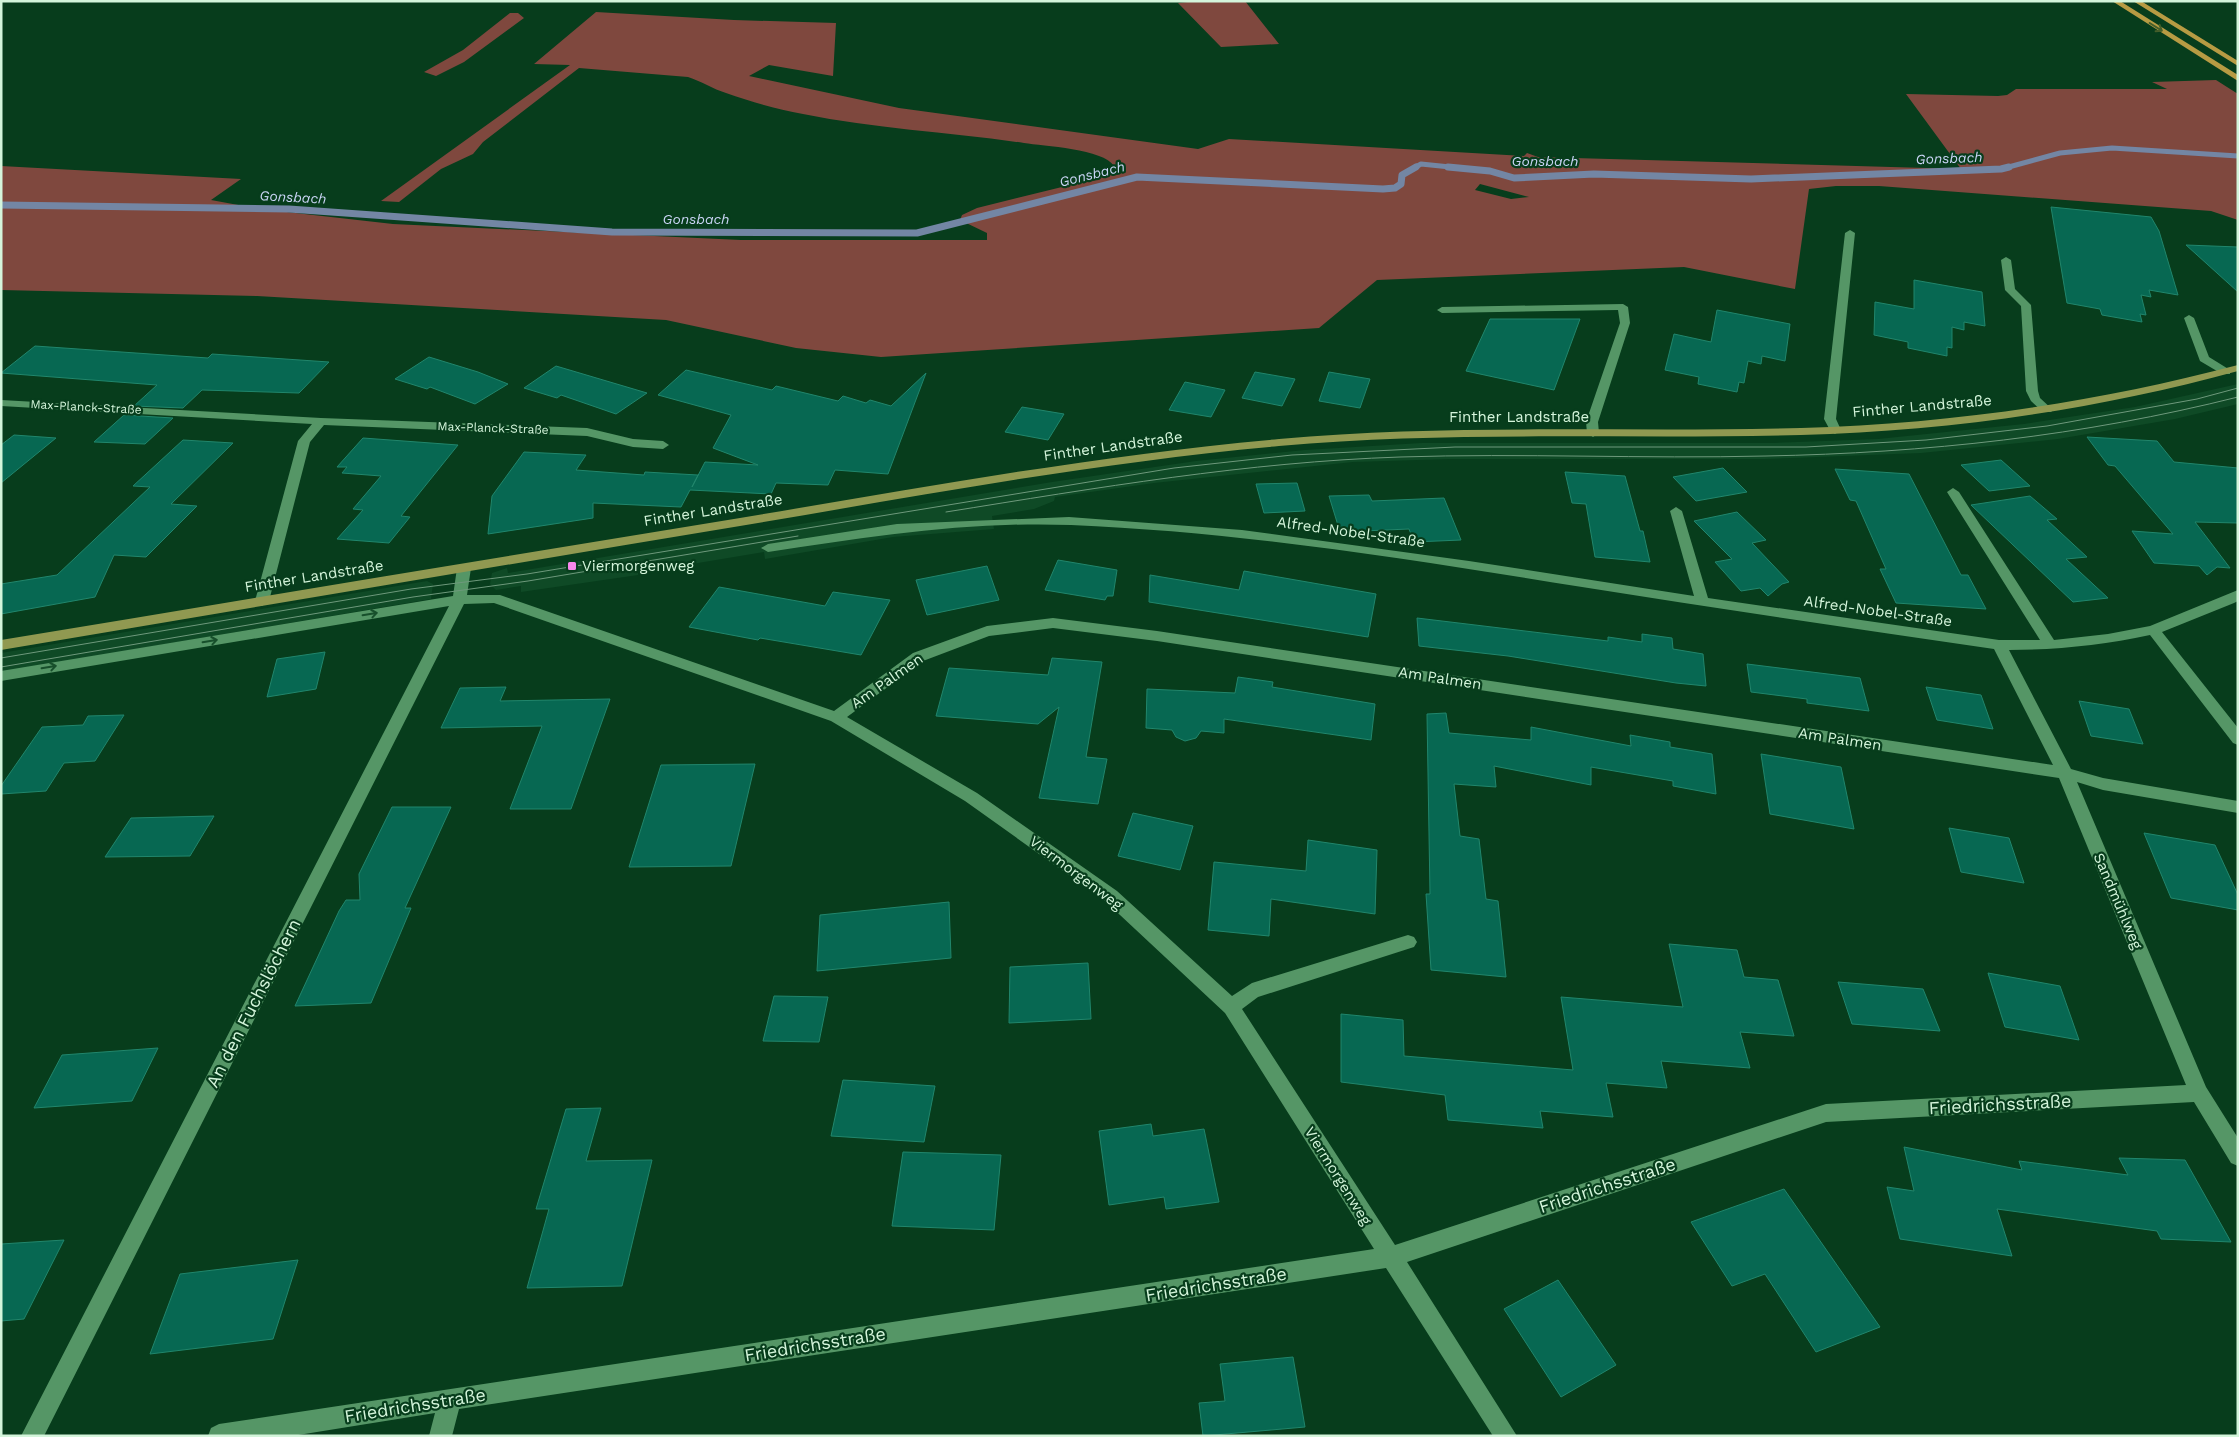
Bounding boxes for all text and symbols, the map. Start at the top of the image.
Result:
one-way arrow [2149,22,2163,32]
water label: Gonsbach [1915,149,1983,167]
water label: Gonsbach [1512,153,1578,169]
water label: Gonsbach [1058,158,1126,190]
water label: Gonsbach [259,187,327,207]
water label: Gonsbach [663,211,729,227]
street label: Finther Landstraße [1851,391,1993,421]
street label: Max-Planck-Straße [30,397,142,417]
street label: Finther Landstraße [1449,408,1589,426]
street label: Max-Planck-Straße [437,419,549,437]
street label: Finther Landstraße [1042,427,1184,465]
street label: Finther Landstraße [642,490,784,530]
street label: Alfred-Nobel-Straße [1276,513,1426,551]
street label: Finther Landstraße [243,556,385,596]
place label: Viermorgenweg [582,557,694,575]
marker: Viermorgenweg [566,560,578,572]
street label: Alfred-Nobel-Straße [1803,592,1953,630]
one-way arrow [362,609,378,619]
one-way arrow [201,635,217,645]
street label: Am Palmen [848,650,926,712]
one-way arrow [41,662,57,672]
street label: Am Palmen [1397,663,1483,693]
street label: Am Palmen [1797,724,1883,754]
street label: Viermorgenweg [1026,832,1126,914]
street label: Sandmühlweg [2090,850,2146,952]
street label: An den Fuchslöchern [201,915,305,1091]
street label: Friedrichsstraße [1928,1090,2072,1118]
street label: Viermorgenweg [1301,1124,1375,1228]
street label: Friedrichsstraße [1536,1153,1678,1217]
street label: Friedrichsstraße [1144,1262,1288,1306]
street label: Friedrichsstraße [743,1322,887,1366]
street label: Friedrichsstraße [343,1383,487,1427]

